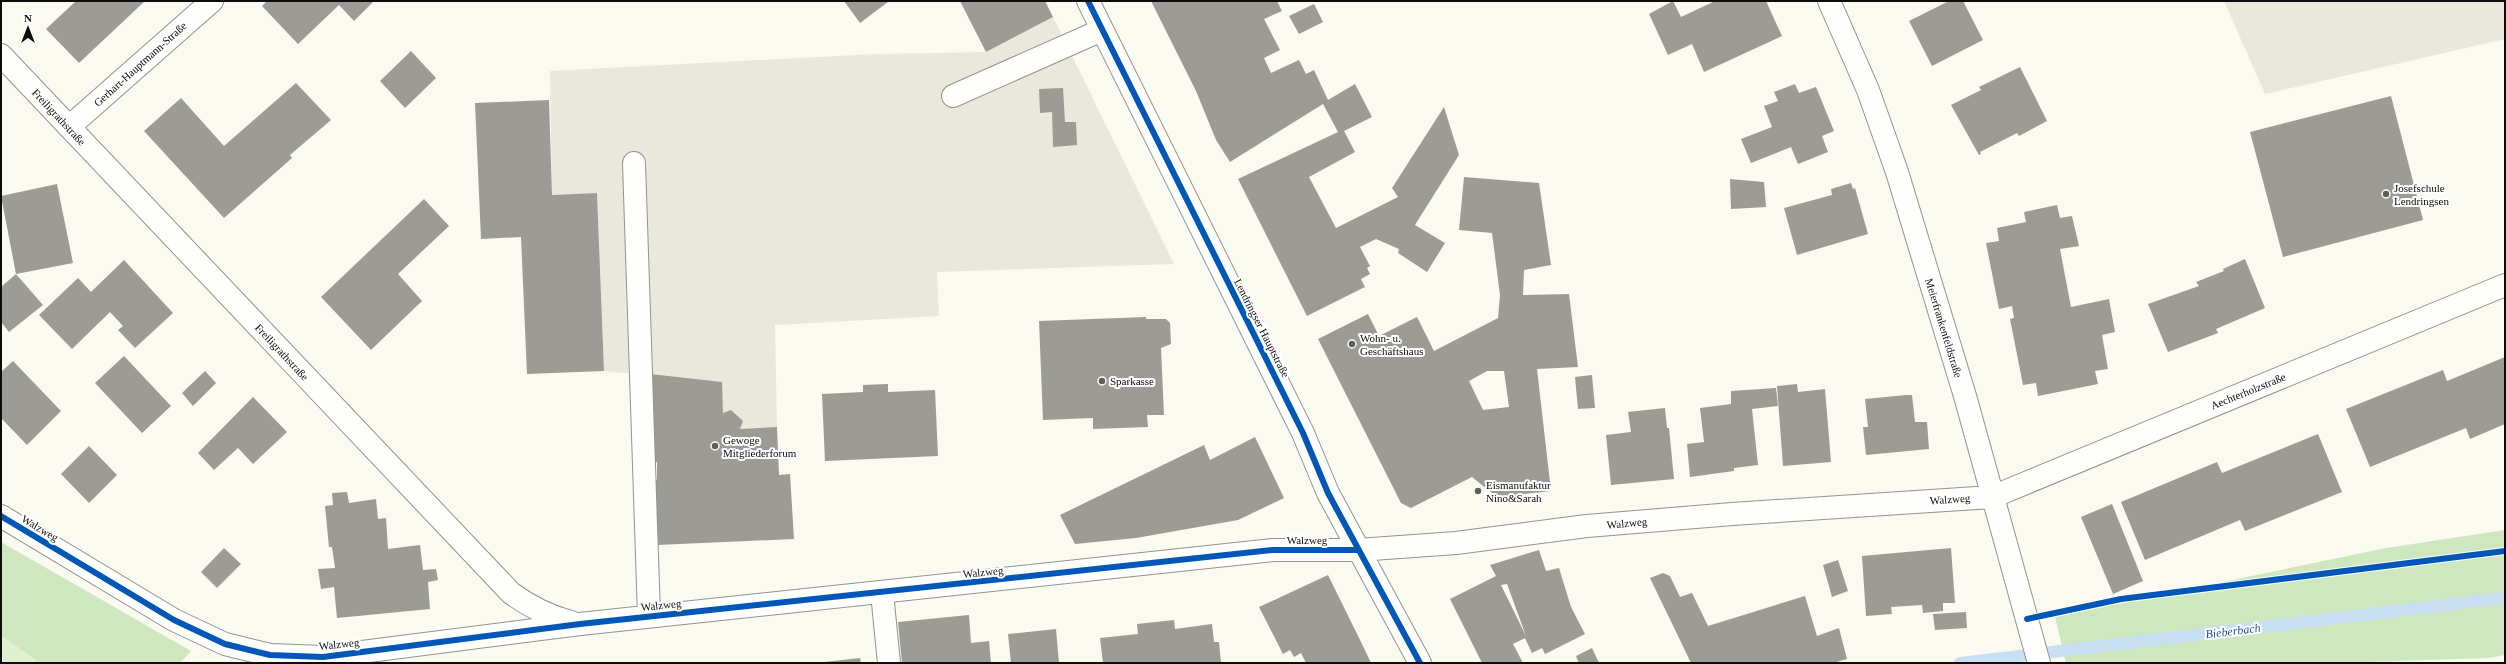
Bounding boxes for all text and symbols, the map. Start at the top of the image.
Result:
north arrow [8,8,48,48]
text: N [24,12,32,24]
street label: Gerhart-Hauptmann-Straße [91,19,189,109]
street label: Freiligrathstraße [30,86,88,148]
place label: Josefschule Lendringsen [2394,182,2449,207]
marker: Josefschule Lendringsen [2381,189,2391,199]
street label: Lendringser Hauptstraße [1232,277,1292,379]
street label: Meierfrankenfeldstraße [1923,277,1965,379]
street label: Freiligrathstraße [253,321,311,383]
place label: Wohn- u. Geschäftshaus [1360,332,1424,357]
marker: Wohn- u. Geschäftshaus [1347,339,1357,349]
street label: Aechterholzstraße [2209,370,2287,412]
place label: Sparkasse [1110,375,1154,387]
marker: Sparkasse [1097,376,1107,386]
place label: Gewoge Mitgliederforum [723,434,797,459]
marker: Gewoge Mitgliederforum [710,441,720,451]
place label: Eismanufaktur Nino&Sarah [1486,479,1551,504]
marker: Eismanufaktur Nino&Sarah [1473,486,1483,496]
street label: Walzweg [1929,492,1971,506]
street label: Walzweg [19,512,61,544]
street label: Walzweg [1606,515,1648,531]
street label: Walzweg [1287,534,1328,546]
street label: Walzweg [962,564,1004,580]
street label: Walzweg [640,597,682,613]
water label: Bieberbach [2205,621,2261,641]
street label: Walzweg [318,636,360,652]

